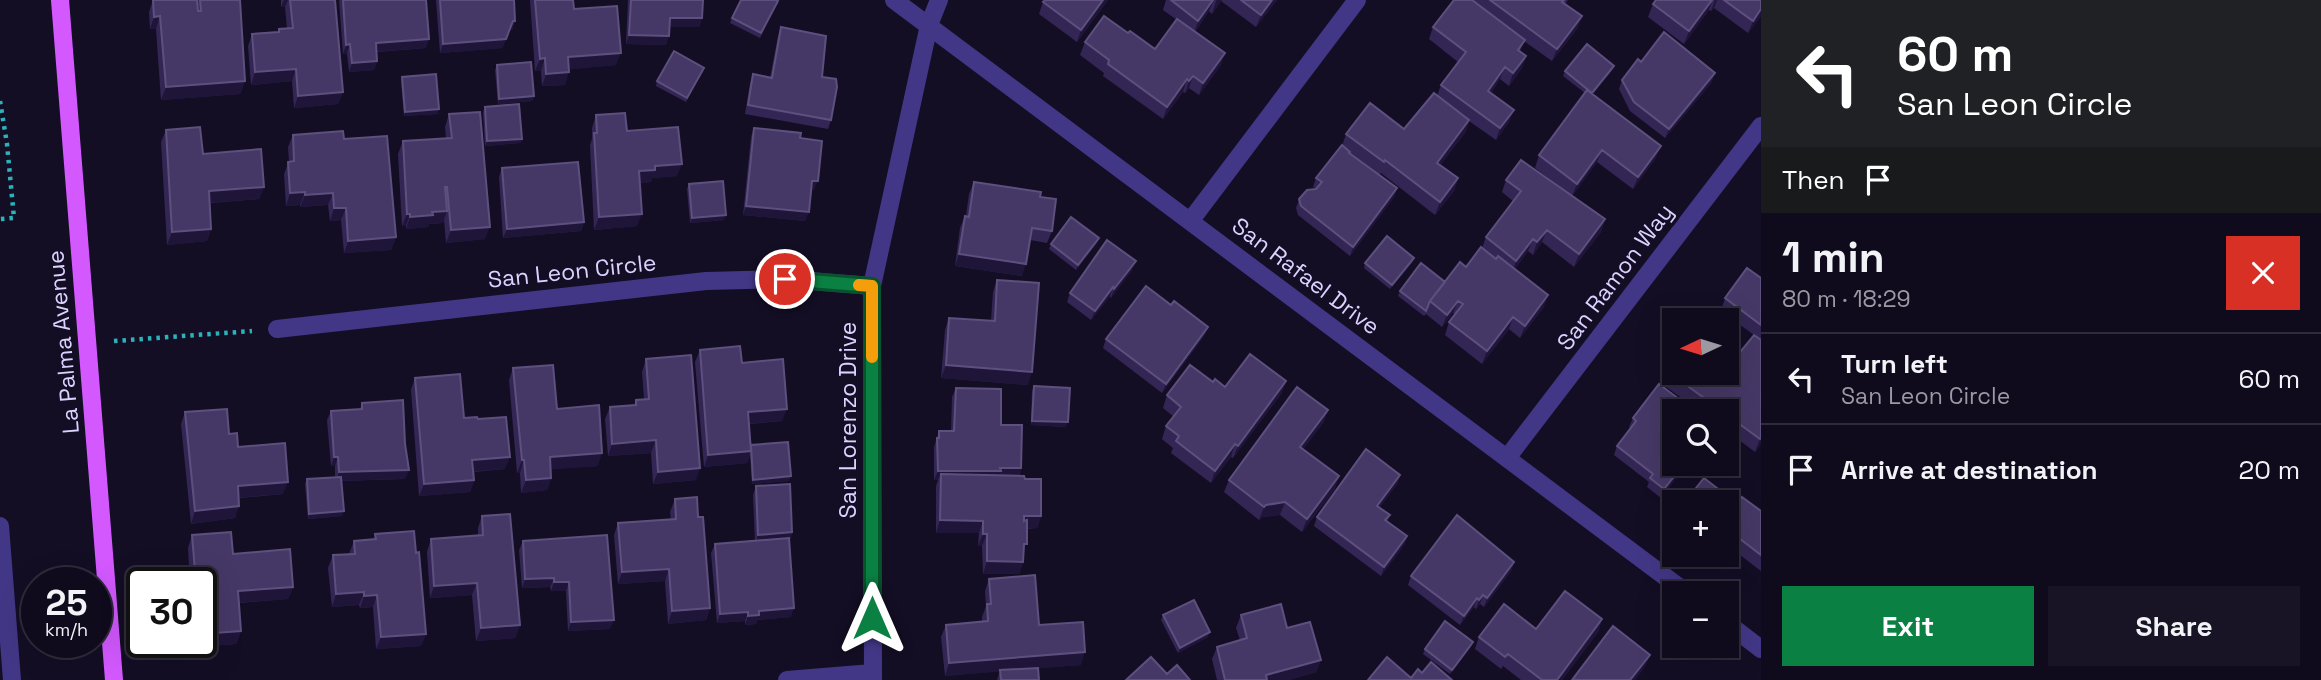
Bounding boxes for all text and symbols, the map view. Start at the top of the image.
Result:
text: 60 m [1897,23,2013,85]
icon: left [1782,28,1873,119]
text: San Leon Circle [1897,84,2133,124]
icon: arrive [1859,161,1897,199]
text: Then [1782,163,1845,197]
street label: San Ramon Way [1550,198,1680,356]
street label: San Rafael Drive [1226,211,1386,341]
text: 1 min [1782,231,1885,284]
button: close [2226,236,2300,310]
street label: San Leon Circle [486,247,658,295]
street label: La Palma Avenue [40,249,86,435]
pin [755,249,815,309]
icon: arrive [766,260,804,298]
text: 80 m · 18:29 [1782,284,1911,314]
north arrow [1662,308,1740,385]
map controls [1662,308,1739,658]
street label: San Lorenzo Drive [833,322,863,518]
text: Turn left [1841,347,1948,381]
icon: left [1782,360,1820,398]
text: 60 m [2238,362,2300,396]
text: San Leon Circle [1841,381,2010,411]
button: search [1662,399,1739,476]
icon: arrive [1782,451,1820,489]
text: Arrive at destination [1841,453,2098,487]
text: 20 m [2239,453,2300,487]
button: + [1662,490,1739,567]
speed limit sign: 30 [126,567,217,658]
text: 25 [46,581,87,625]
position arrow [835,581,909,655]
button: − [1662,581,1739,658]
button: Exit [1782,586,2034,666]
button: Share [2048,586,2300,666]
text: km/h [45,618,88,641]

